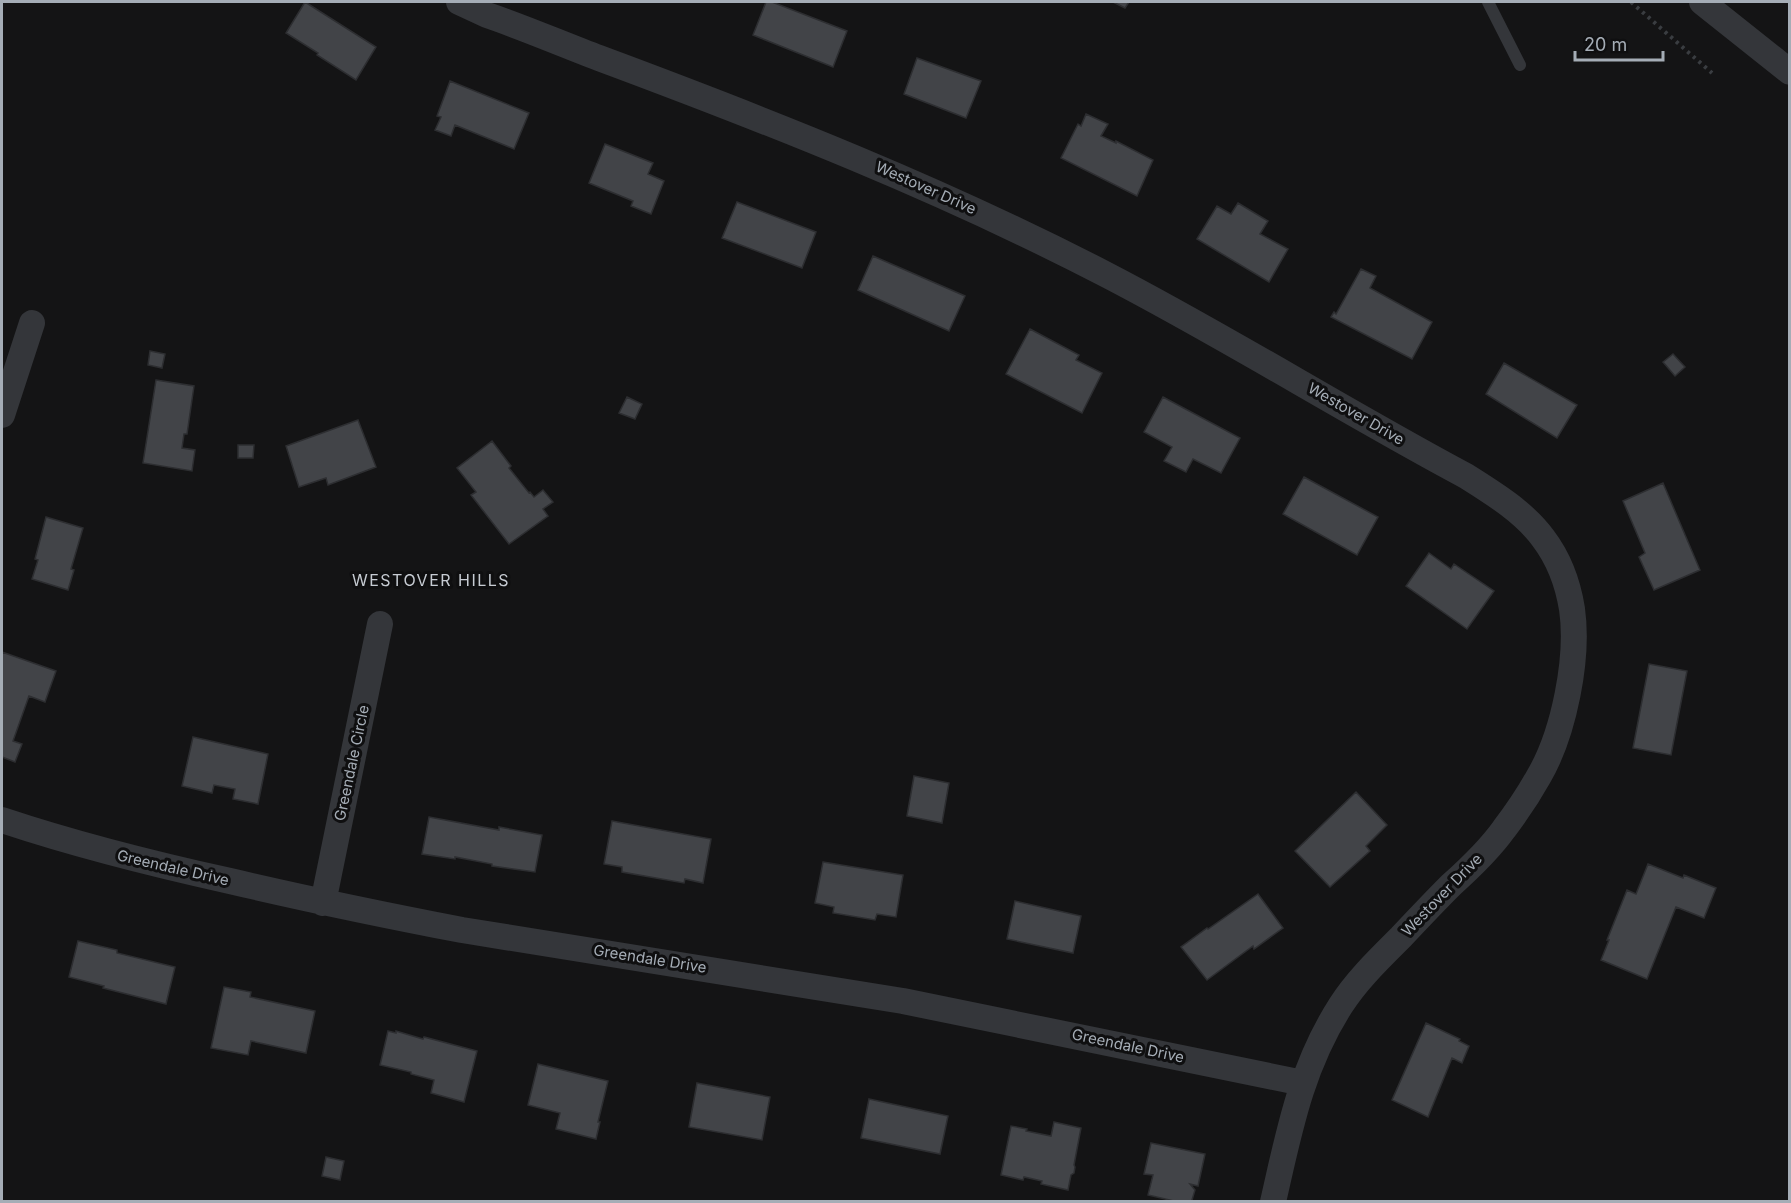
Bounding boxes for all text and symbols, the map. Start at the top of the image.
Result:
scale bar [1575,24,1664,62]
text: 20 m [1584,34,1627,55]
street label: Westover Drive [873,157,979,218]
street label: Westover Drive [1305,378,1408,449]
district label: WESTOVER HILLS [352,570,510,590]
street label: Greendale Circle [330,703,373,823]
street label: Greendale Drive [115,845,231,890]
street label: Westover Drive [1397,849,1486,940]
street label: Greendale Drive [592,940,708,977]
street label: Greendale Drive [1070,1024,1186,1067]

